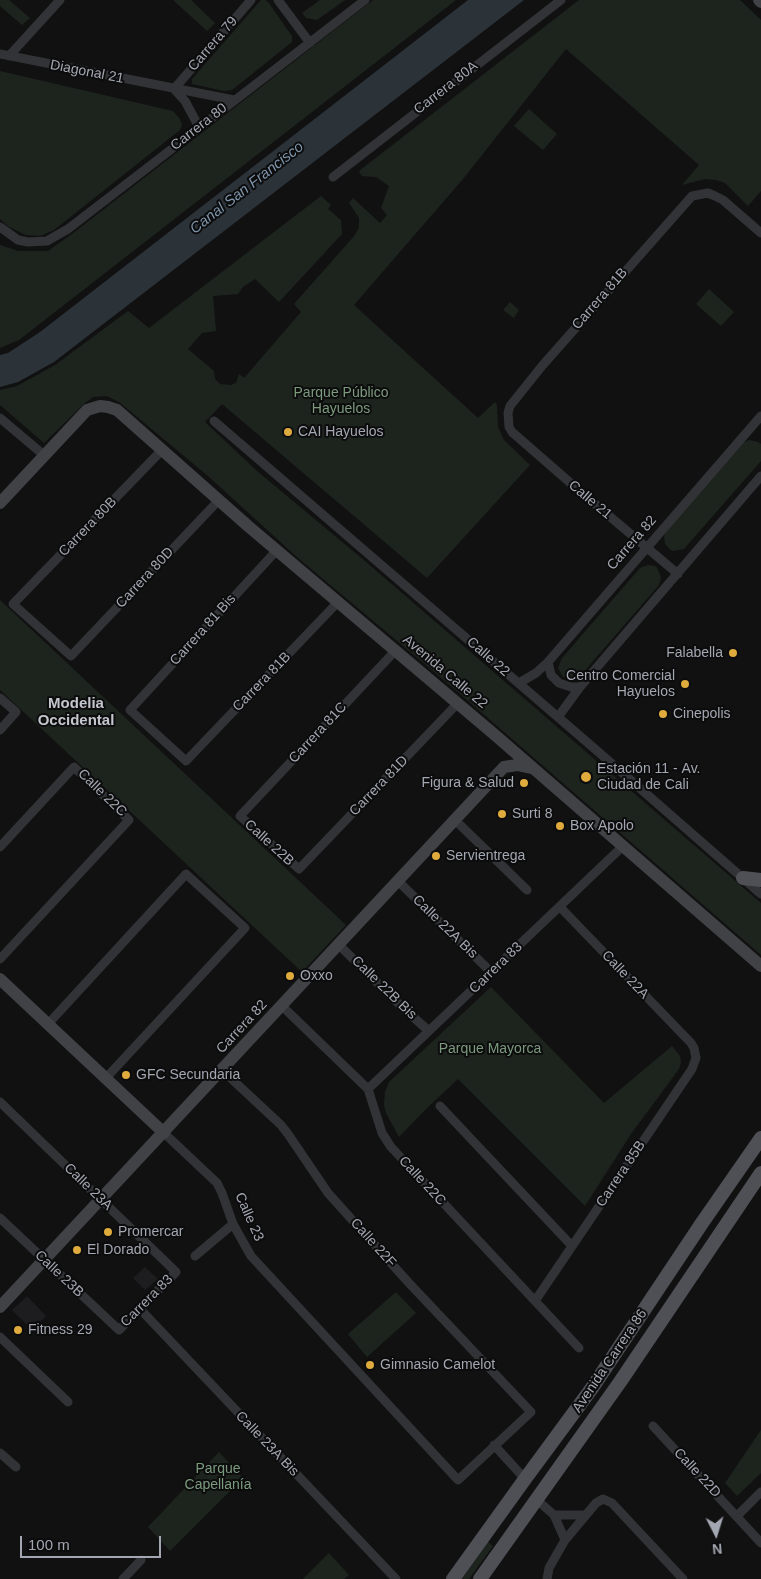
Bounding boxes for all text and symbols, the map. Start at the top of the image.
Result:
street label: Carrera 79 [185,13,241,75]
street label: Diagonal 21 [49,57,125,87]
street label: Carrera 80A [411,58,481,118]
street label: Carrera 80 [167,100,231,154]
water label: Canal San Francisco [187,138,307,238]
street label: Carrera 81B [569,265,631,333]
park label: Parque Público Hayuelos [294,385,388,418]
place label: CAI Hayuelos [298,424,384,440]
marker: CAI Hayuelos [282,426,294,438]
street label: Calle 21 [565,477,615,523]
street label: Carrera 80B [55,494,121,560]
street label: Carrera 82 [604,512,660,574]
street label: Carrera 80D [113,544,177,612]
street label: Carrera 81 Bis [167,591,239,669]
street label: Avenida Calle 22 [399,632,491,712]
street label: Calle 22 [463,634,513,680]
place label: Falabella [666,645,723,661]
marker: Falabella [727,647,739,659]
street label: Carrera 81B [229,649,295,715]
place label: Centro Comercial Hayuelos [566,668,675,700]
marker: Centro Comercial Hayuelos [679,678,691,690]
district label: Modelia Occidental [38,695,114,730]
street label: Carrera 81C [286,699,350,767]
place label: Cinepolis [673,706,731,722]
marker: Cinepolis [657,708,669,720]
street label: Carrera 81D [346,752,412,820]
place label: Estación 11 - Av. Ciudad de Cali [597,761,700,794]
street label: Calle 22C [74,766,130,820]
marker: Estación 11 - Av. Ciudad de Cali [579,770,593,784]
place label: Figura & Salud [421,775,514,791]
marker: Figura & Salud [518,777,530,789]
place label: Surti 8 [512,806,552,822]
marker: Surti 8 [496,808,508,820]
street label: Calle 22B [241,816,297,870]
place label: Box Apolo [570,818,634,834]
marker: Box Apolo [554,820,566,832]
place label: Servientrega [446,848,525,864]
marker: Servientrega [430,850,442,862]
street label: Calle 22A Bis [409,892,481,962]
street label: Carrera 83 [466,939,526,997]
street label: Calle 22A [598,947,652,1003]
street label: Calle 22B Bis [348,953,420,1023]
place label: Oxxo [300,968,333,984]
marker: Oxxo [284,970,296,982]
street label: Carrera 82 [213,997,271,1057]
park label: Parque Mayorca [439,1041,541,1057]
place label: GFC Secundaria [136,1067,240,1083]
marker: GFC Secundaria [120,1069,132,1081]
street label: Carrera 85B [593,1138,649,1210]
street label: Calle 22C [395,1153,449,1209]
street label: Calle 23A [60,1160,116,1214]
street label: Calle 23 [231,1190,267,1244]
street label: Calle 22F [347,1215,399,1271]
place label: Promercar [118,1224,183,1240]
marker: Promercar [102,1226,114,1238]
place label: El Dorado [87,1242,149,1258]
marker: El Dorado [71,1244,83,1256]
street label: Calle 23B [31,1247,87,1301]
street label: Carrera 83 [117,1271,177,1331]
street label: Avenida Carrera 86 [569,1306,651,1416]
place label: Fitness 29 [28,1322,93,1338]
marker: Fitness 29 [12,1324,24,1336]
place label: Gimnasio Camelot [380,1357,495,1373]
marker: Gimnasio Camelot [364,1359,376,1371]
street label: Calle 23A Bis [232,1408,302,1480]
street label: Calle 22D [670,1445,724,1501]
park label: Parque Capellanía [185,1461,251,1494]
north arrow [691,1509,741,1559]
scale bar [22,1526,164,1558]
text: 100 m [28,1536,70,1553]
text: N [712,1541,723,1557]

